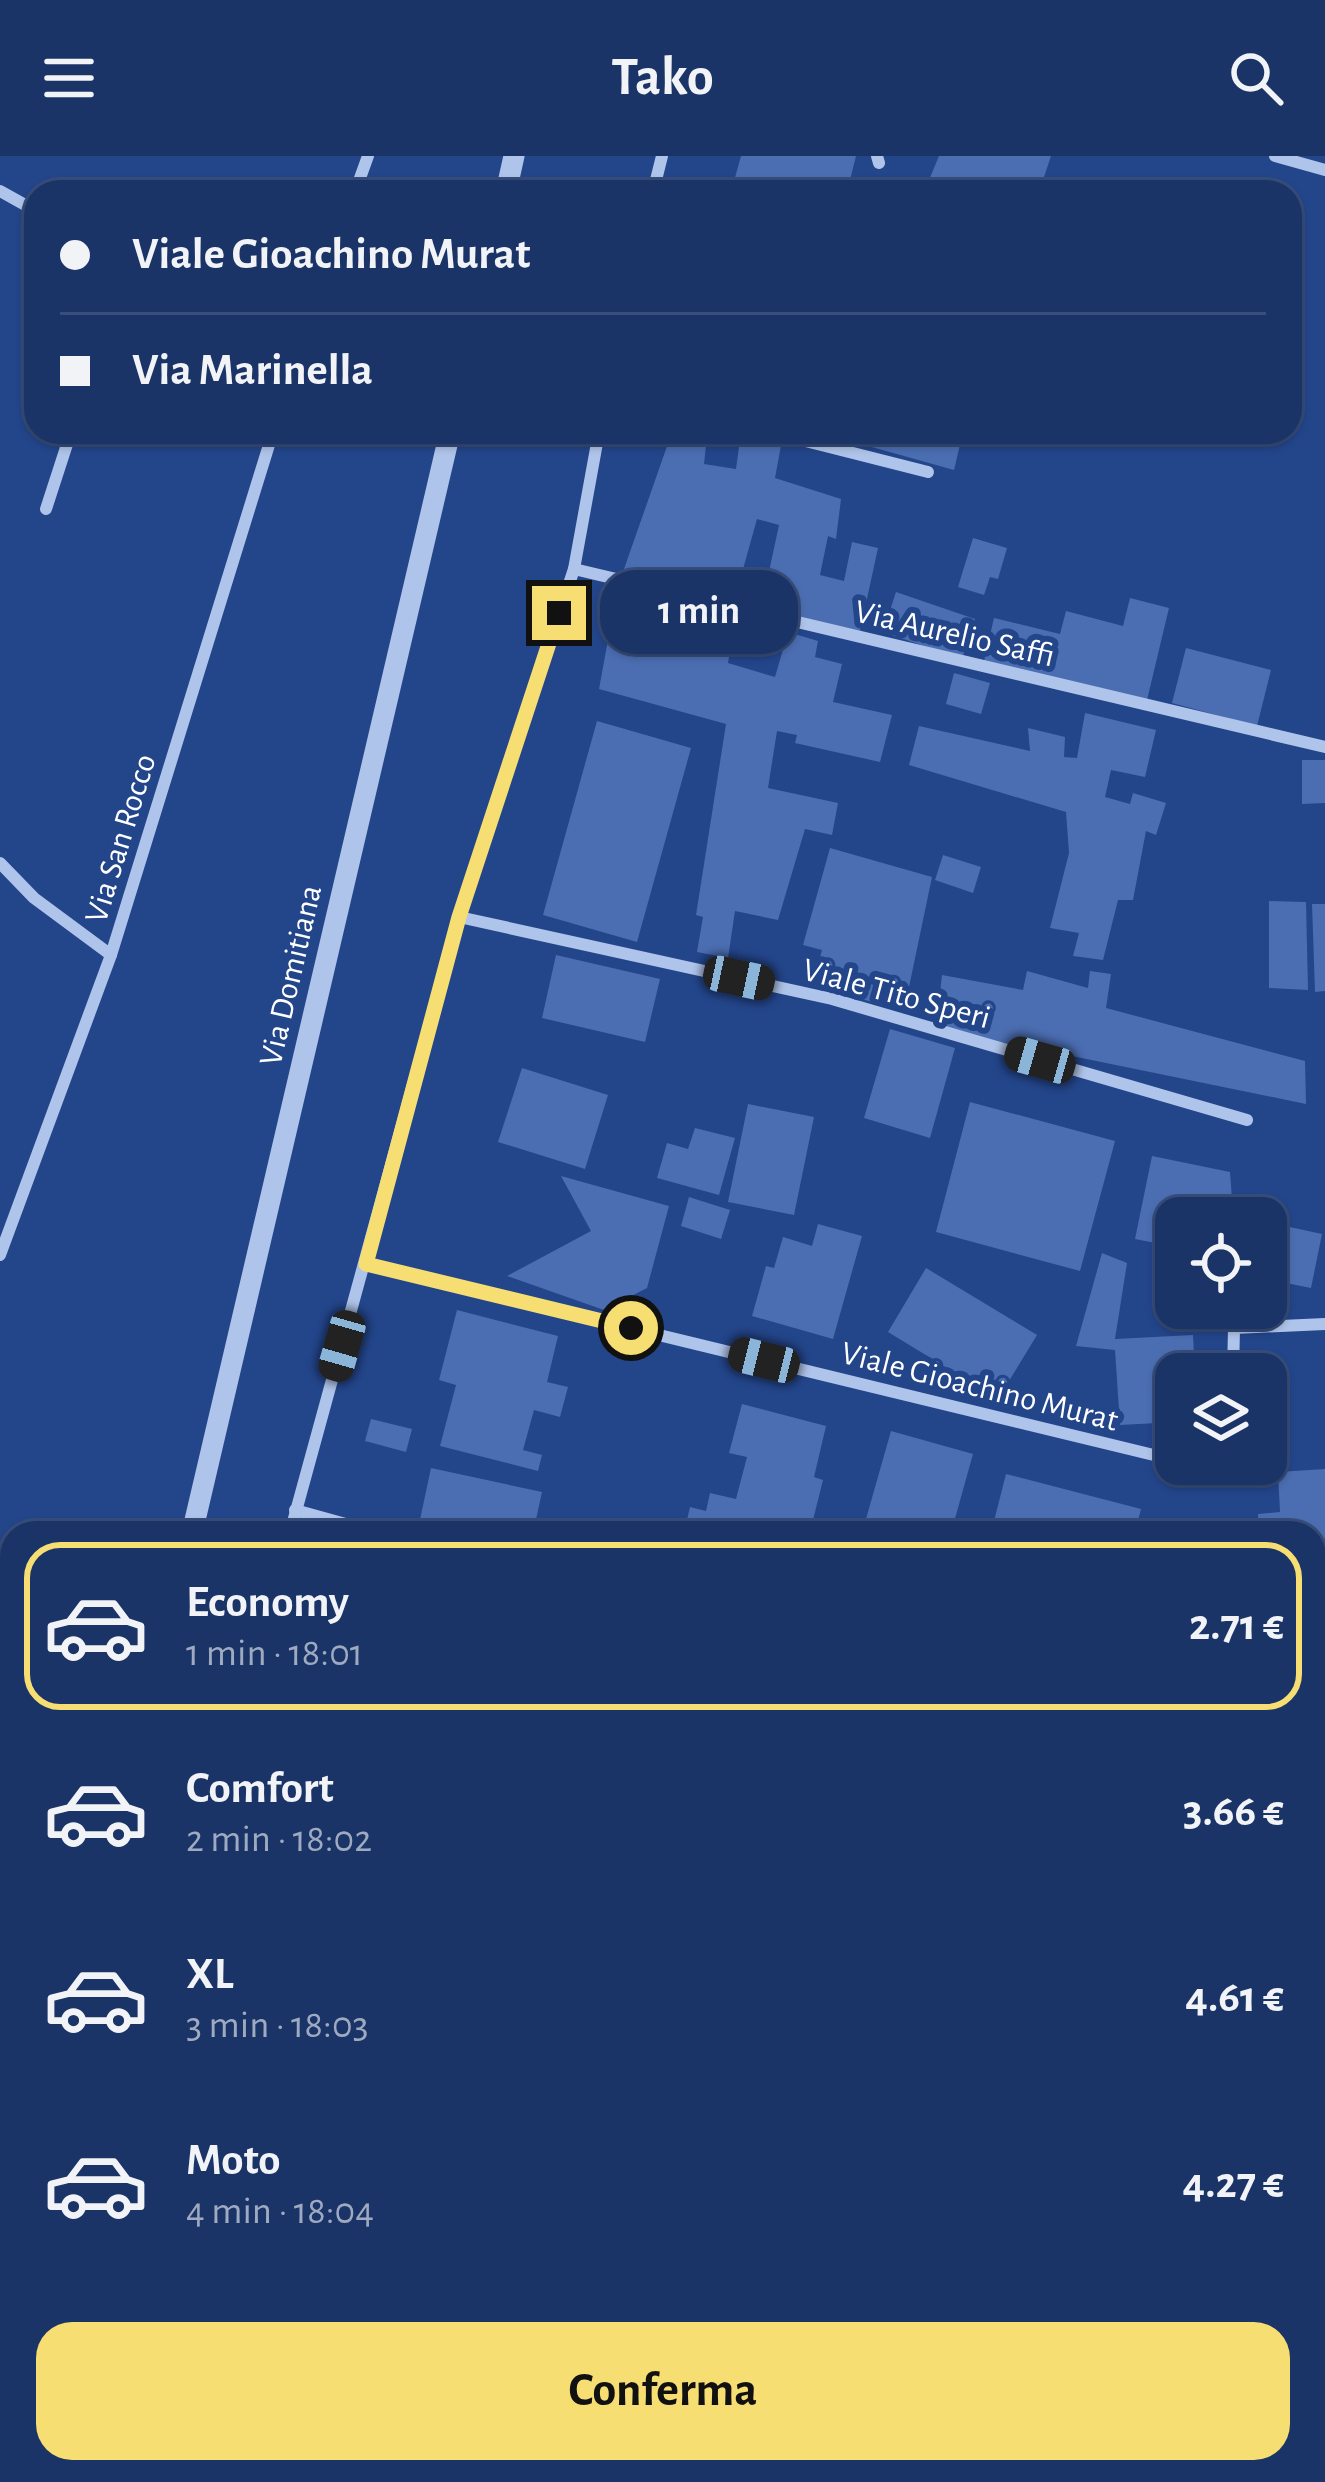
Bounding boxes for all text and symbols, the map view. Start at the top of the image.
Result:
icon: menu [36,45,102,111]
icon: search [1223,45,1289,111]
text: Tako [611,51,714,105]
text: Viale Gioachino Murat [132,232,530,277]
text: Via Marinella [132,348,373,393]
callout: 1 min [601,571,799,655]
route end [532,586,586,640]
text: 1 min [658,592,740,631]
street label: Via Aurelio Saffi [851,595,1058,673]
street label: Via San Rocco [80,750,163,927]
street label: Via Domitiana [255,882,328,1069]
car [700,953,778,1003]
street label: Viale Tito Speri [799,954,994,1035]
car [1000,1033,1080,1087]
map controls [1155,1197,1287,1485]
button: locate [1155,1197,1287,1329]
route start [604,1301,658,1355]
car [315,1306,369,1386]
car [725,1334,803,1386]
street label: Viale Gioachino Murat [837,1337,1122,1438]
button: layers [1155,1353,1287,1485]
icon: car [42,1572,150,1680]
text: Economy [186,1580,349,1625]
text: 2.71 € [1189,1603,1284,1648]
text: 1 min · 18:01 [186,1634,363,1673]
icon: car [42,1758,150,1866]
text: Comfort [186,1766,334,1811]
text: 3.66 € [1183,1789,1284,1834]
text: 2 min · 18:02 [186,1820,372,1859]
icon: car [42,1944,150,2052]
text: XL [186,1952,234,1997]
text: 4.61 € [1185,1975,1284,2020]
text: 3 min · 18:03 [186,2006,369,2045]
icon: car [42,2130,150,2238]
text: Moto [186,2138,281,2183]
text: 4.27 € [1183,2161,1284,2206]
text: 4 min · 18:04 [186,2192,374,2231]
button: Conferma [36,2322,1290,2460]

